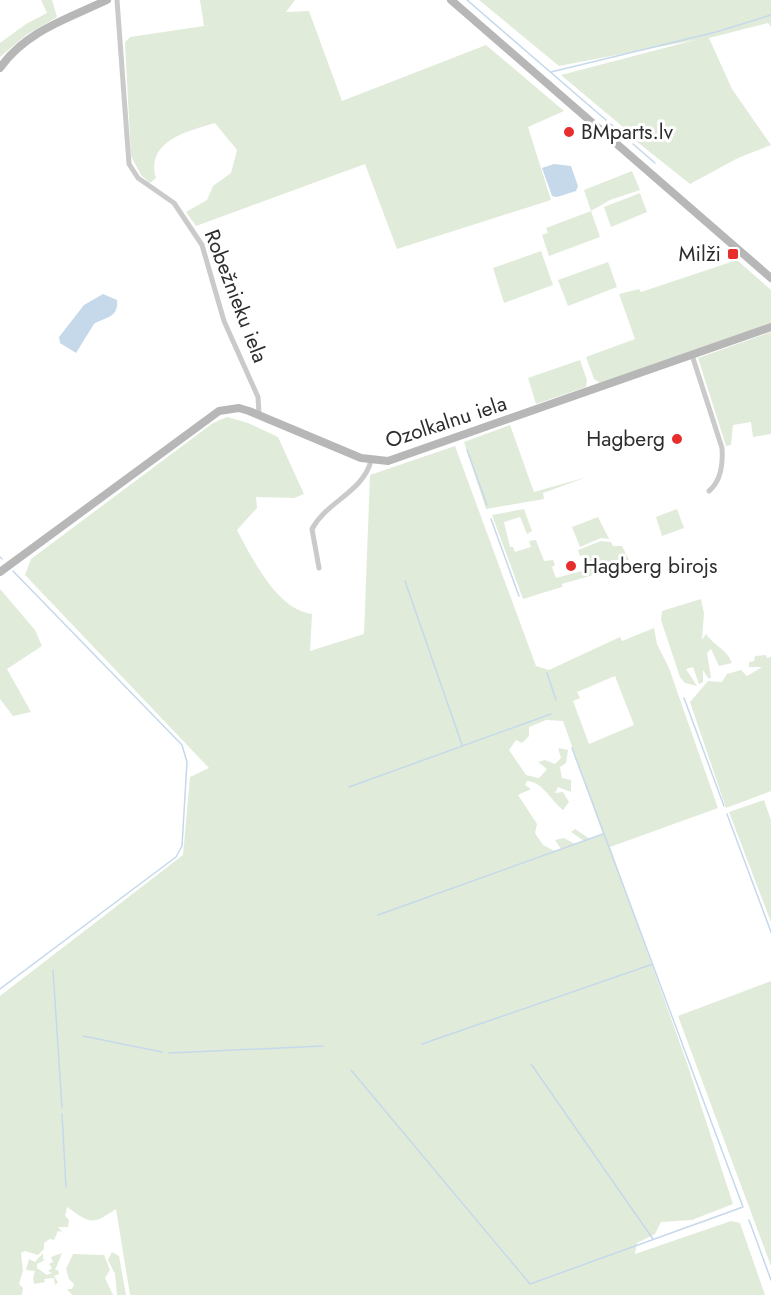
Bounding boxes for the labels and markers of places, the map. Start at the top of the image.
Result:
place label: BMparts.lv [581,117,674,147]
marker: BMparts.lv [562,125,576,139]
place label: Milži [679,239,721,269]
marker: Milži [726,247,740,261]
place label: Hagberg [586,424,665,454]
marker: Hagberg [670,432,684,446]
place label: Hagberg birojs [583,551,718,581]
marker: Hagberg birojs [564,559,578,573]

